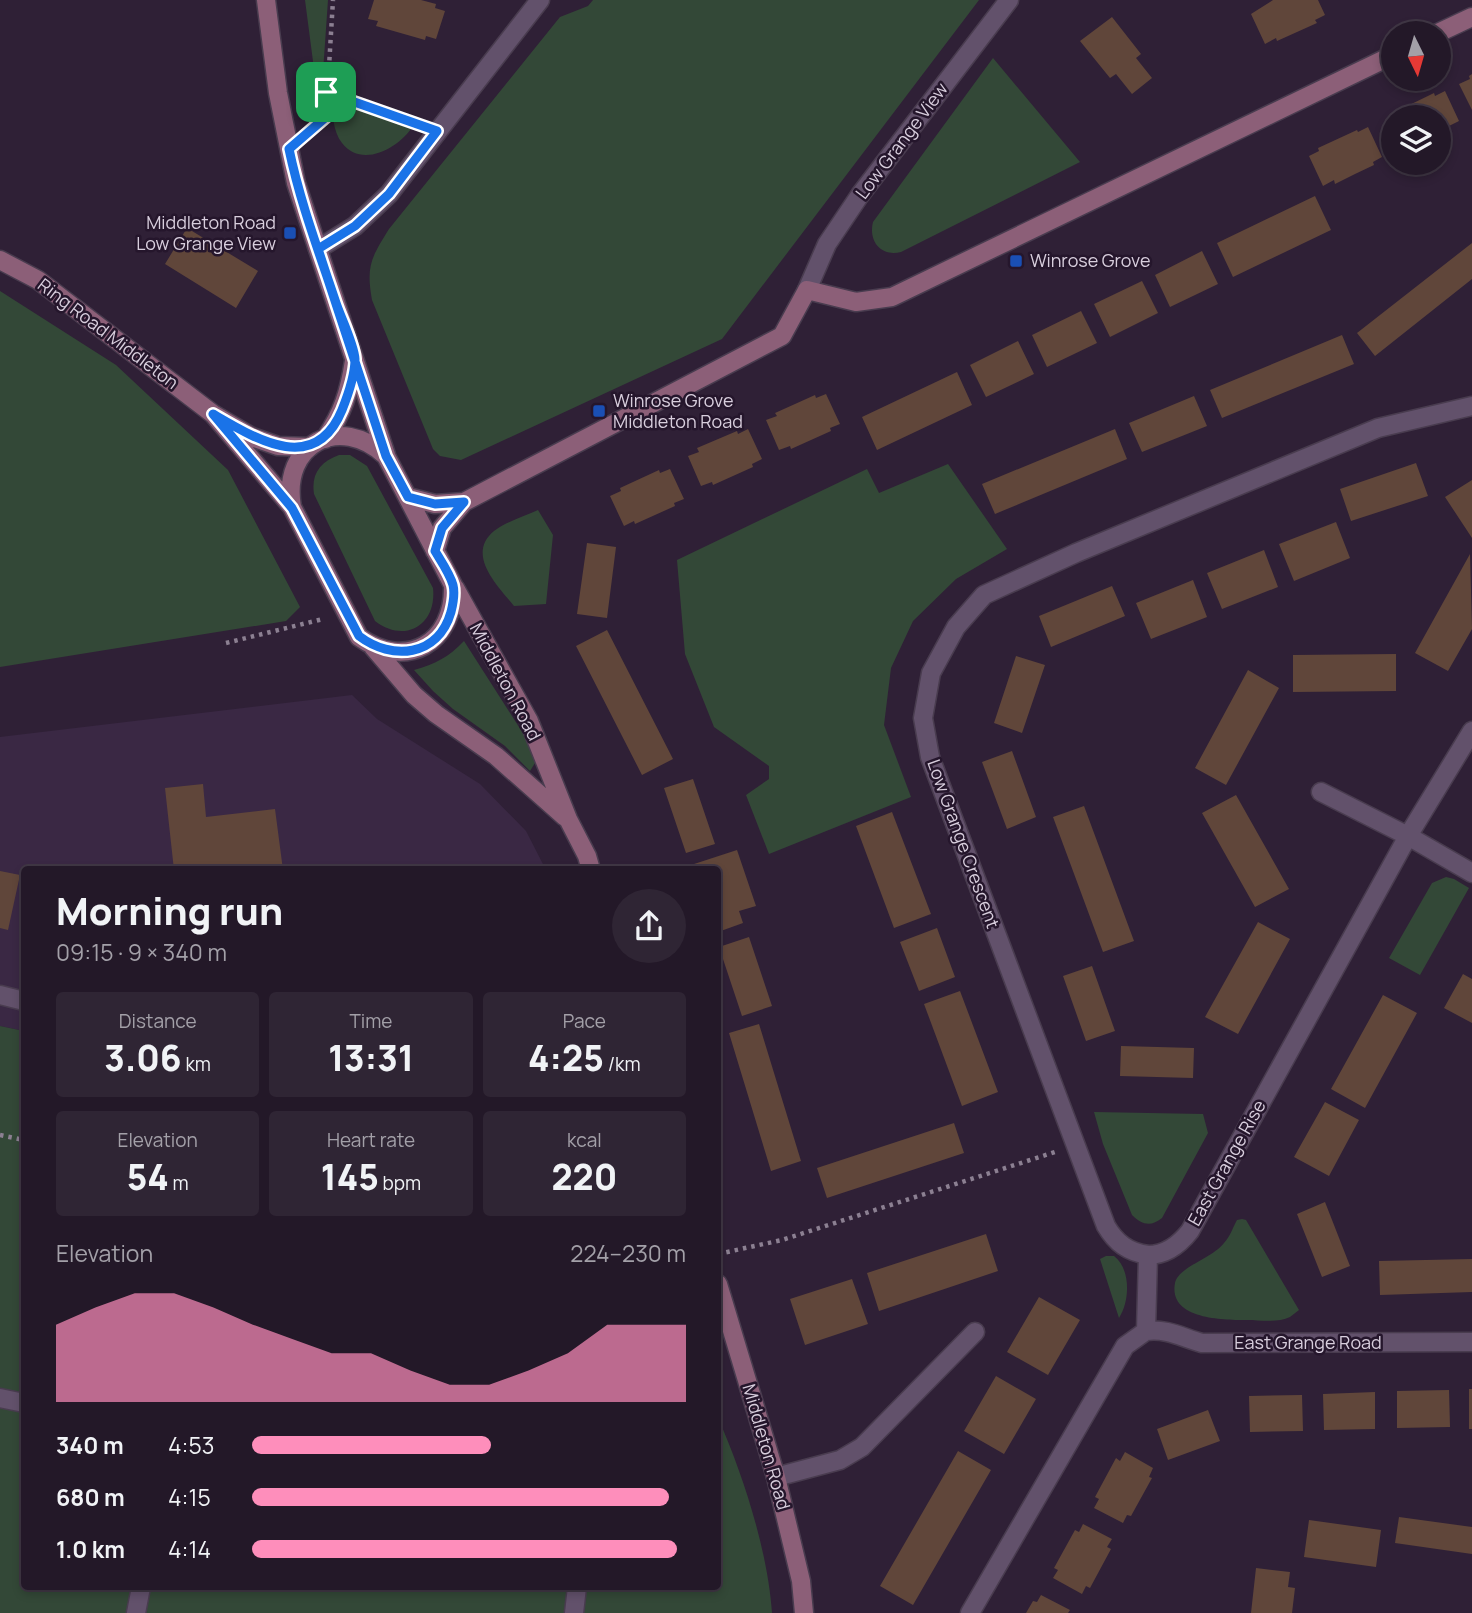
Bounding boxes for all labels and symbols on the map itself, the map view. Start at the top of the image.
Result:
north arrow [1381,21,1451,91]
pin [296,62,356,122]
street label: Low Grange View [850,77,953,203]
place label: Middleton Road Low Grange View [136,210,276,255]
marker: Middleton Road Low Grange View [282,225,298,241]
place label: Winrose Grove [1030,248,1150,272]
marker: Winrose Grove [1008,253,1024,269]
street label: Ring Road Middleton [33,272,184,394]
place label: Winrose Grove Middleton Road [613,388,743,433]
marker: Winrose Grove Middleton Road [591,403,607,419]
street label: Middleton Road [465,619,547,744]
street label: Low Grange Crescent [922,756,1006,931]
street label: East Grange Rise [1182,1095,1271,1230]
street label: East Grange Road [1234,1330,1382,1354]
street label: Middleton Road [738,1381,796,1512]

